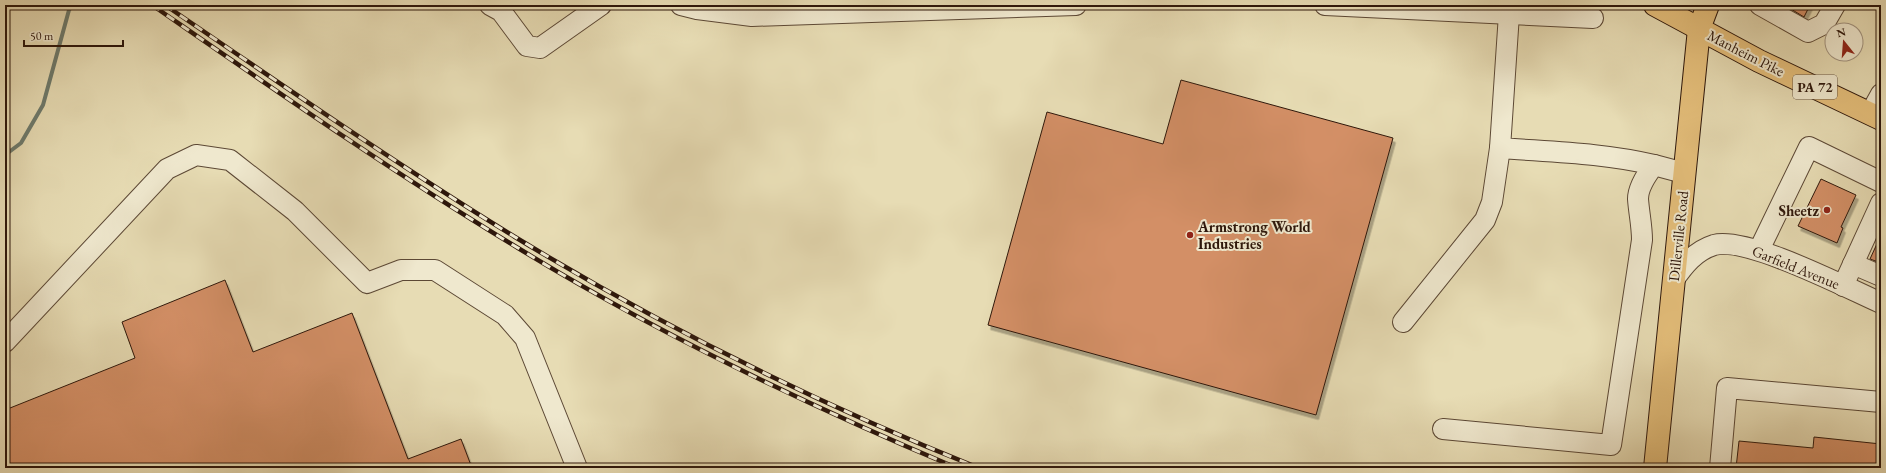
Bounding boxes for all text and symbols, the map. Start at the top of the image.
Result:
scale bar [24,22,123,48]
north arrow [1824,22,1864,62]
text: N [1835,24,1847,40]
street label: Manheim Pike [1704,25,1788,81]
text: 50 m [30,28,54,44]
road number: PA 72 [1793,75,1837,99]
street label: Dillerville Road [1664,189,1692,282]
place label: Sheetz [1779,201,1819,220]
marker: Sheetz [1822,205,1832,215]
place label: Armstrong World Industries [1197,217,1312,253]
marker: Armstrong World Industries [1185,230,1195,240]
street label: Garfield Avenue [1749,241,1843,293]

